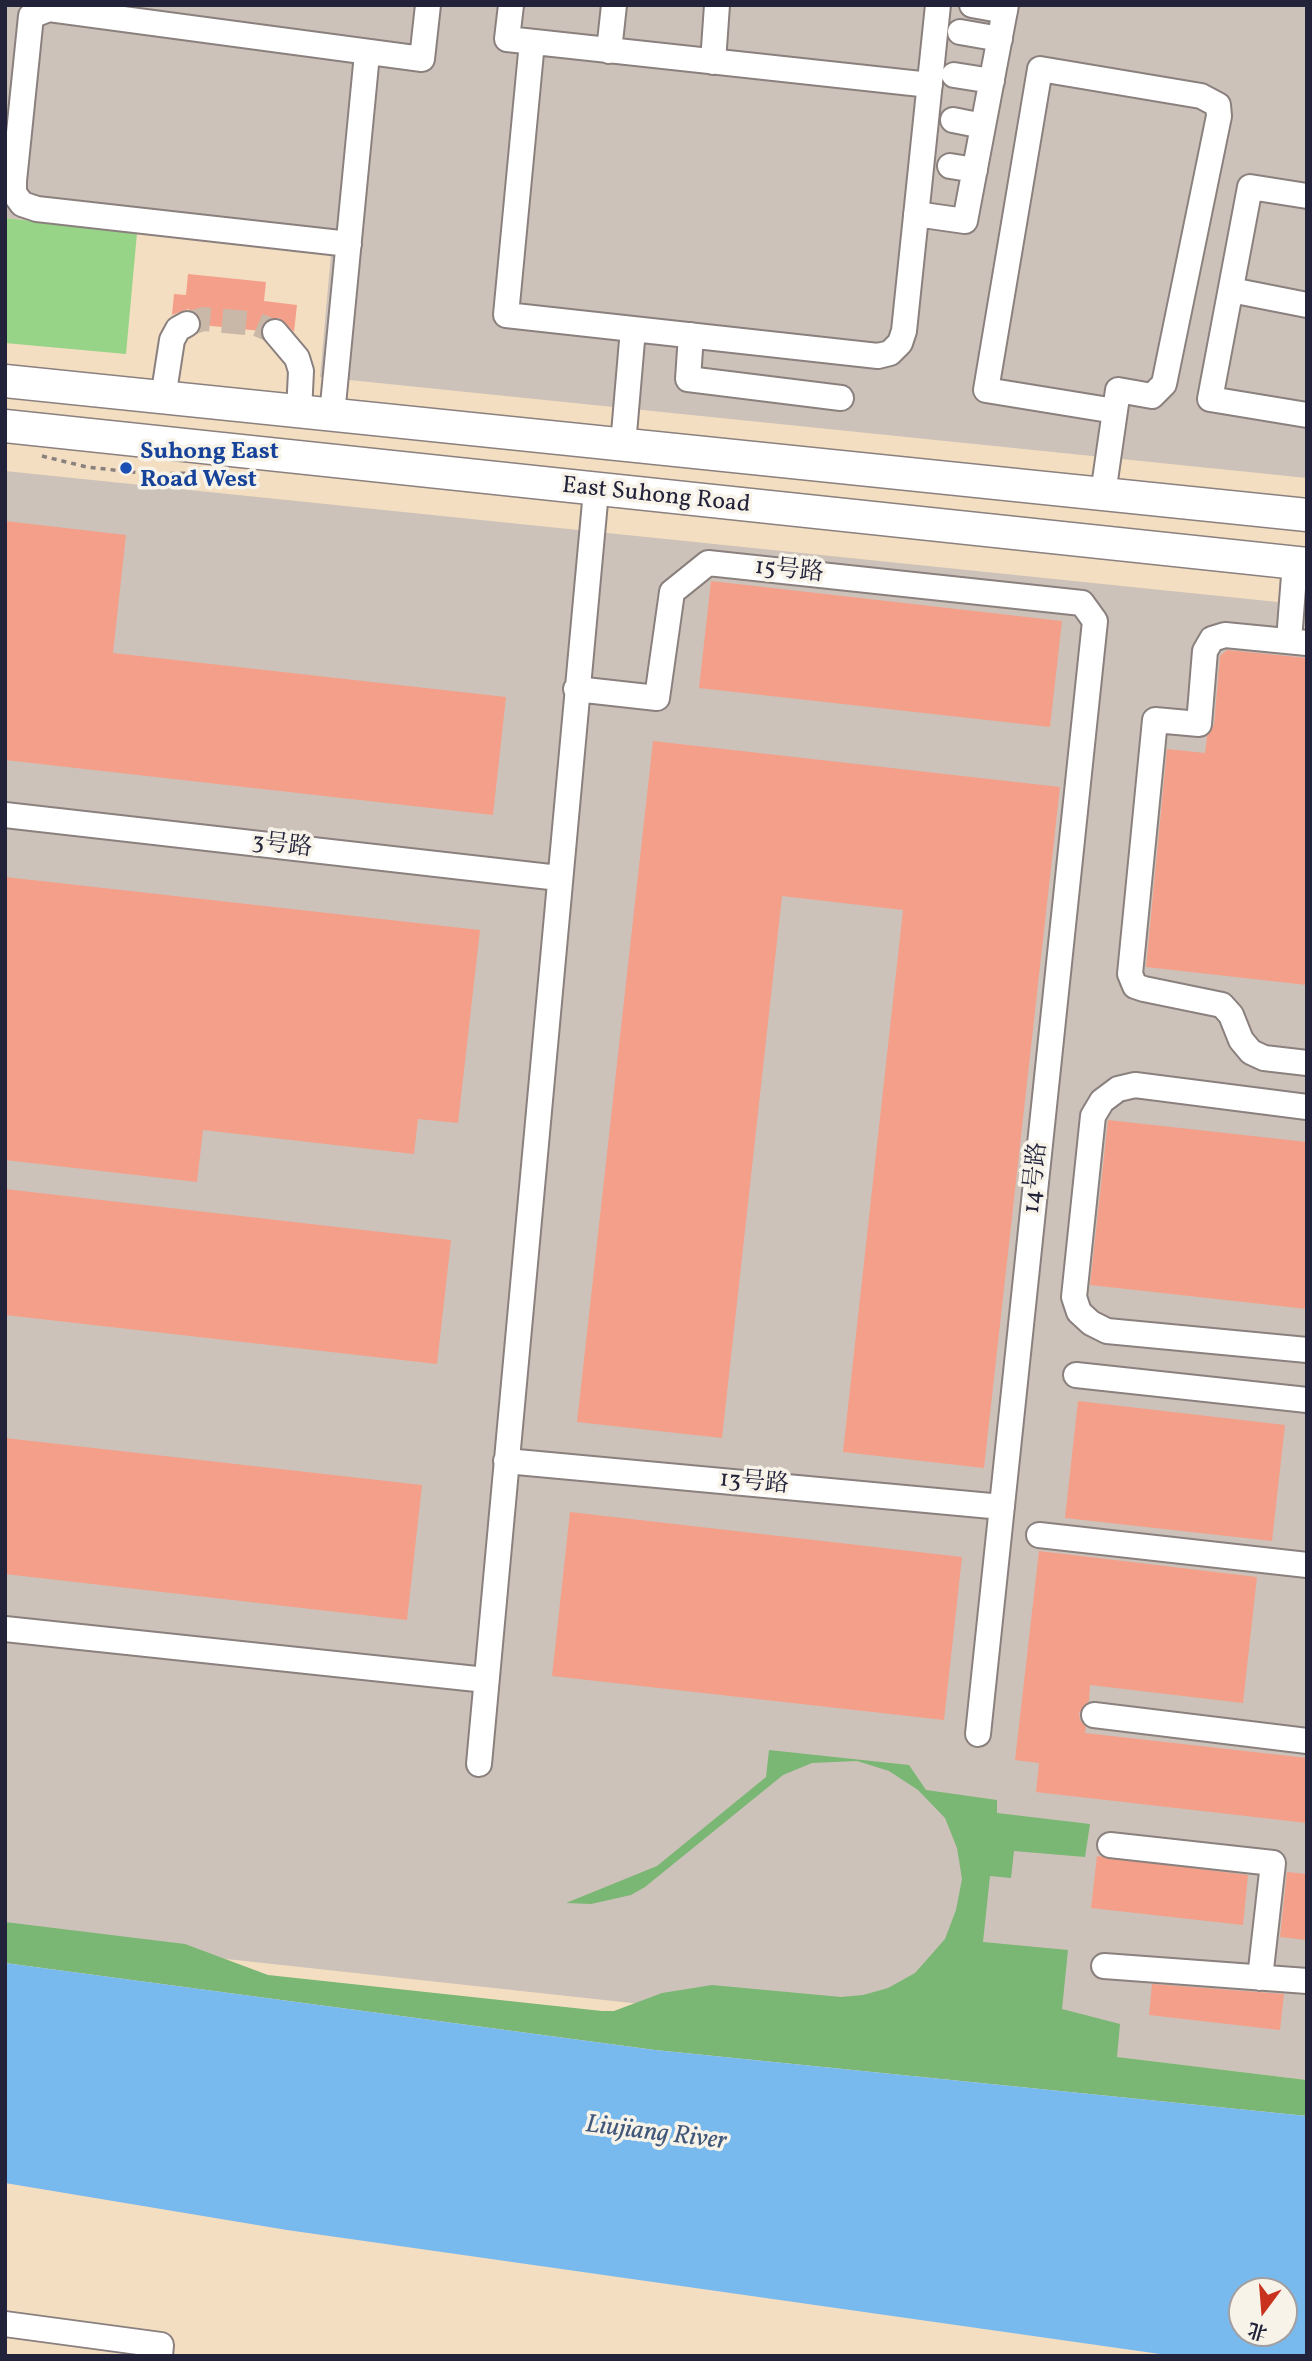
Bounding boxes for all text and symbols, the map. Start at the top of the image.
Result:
place label: Suhong East Road West [140,440,279,496]
marker: Suhong East Road West [118,460,134,476]
street label: East Suhong Road [560,473,752,521]
street label: 15号路 [753,554,825,590]
street label: 3号路 [250,829,314,865]
street label: 14号路 [1019,1141,1055,1215]
street label: 13号路 [718,1467,790,1501]
water label: Liujiang River [584,2111,728,2159]
north arrow [1228,2277,1298,2347]
text: 北 [1245,2315,1270,2345]

